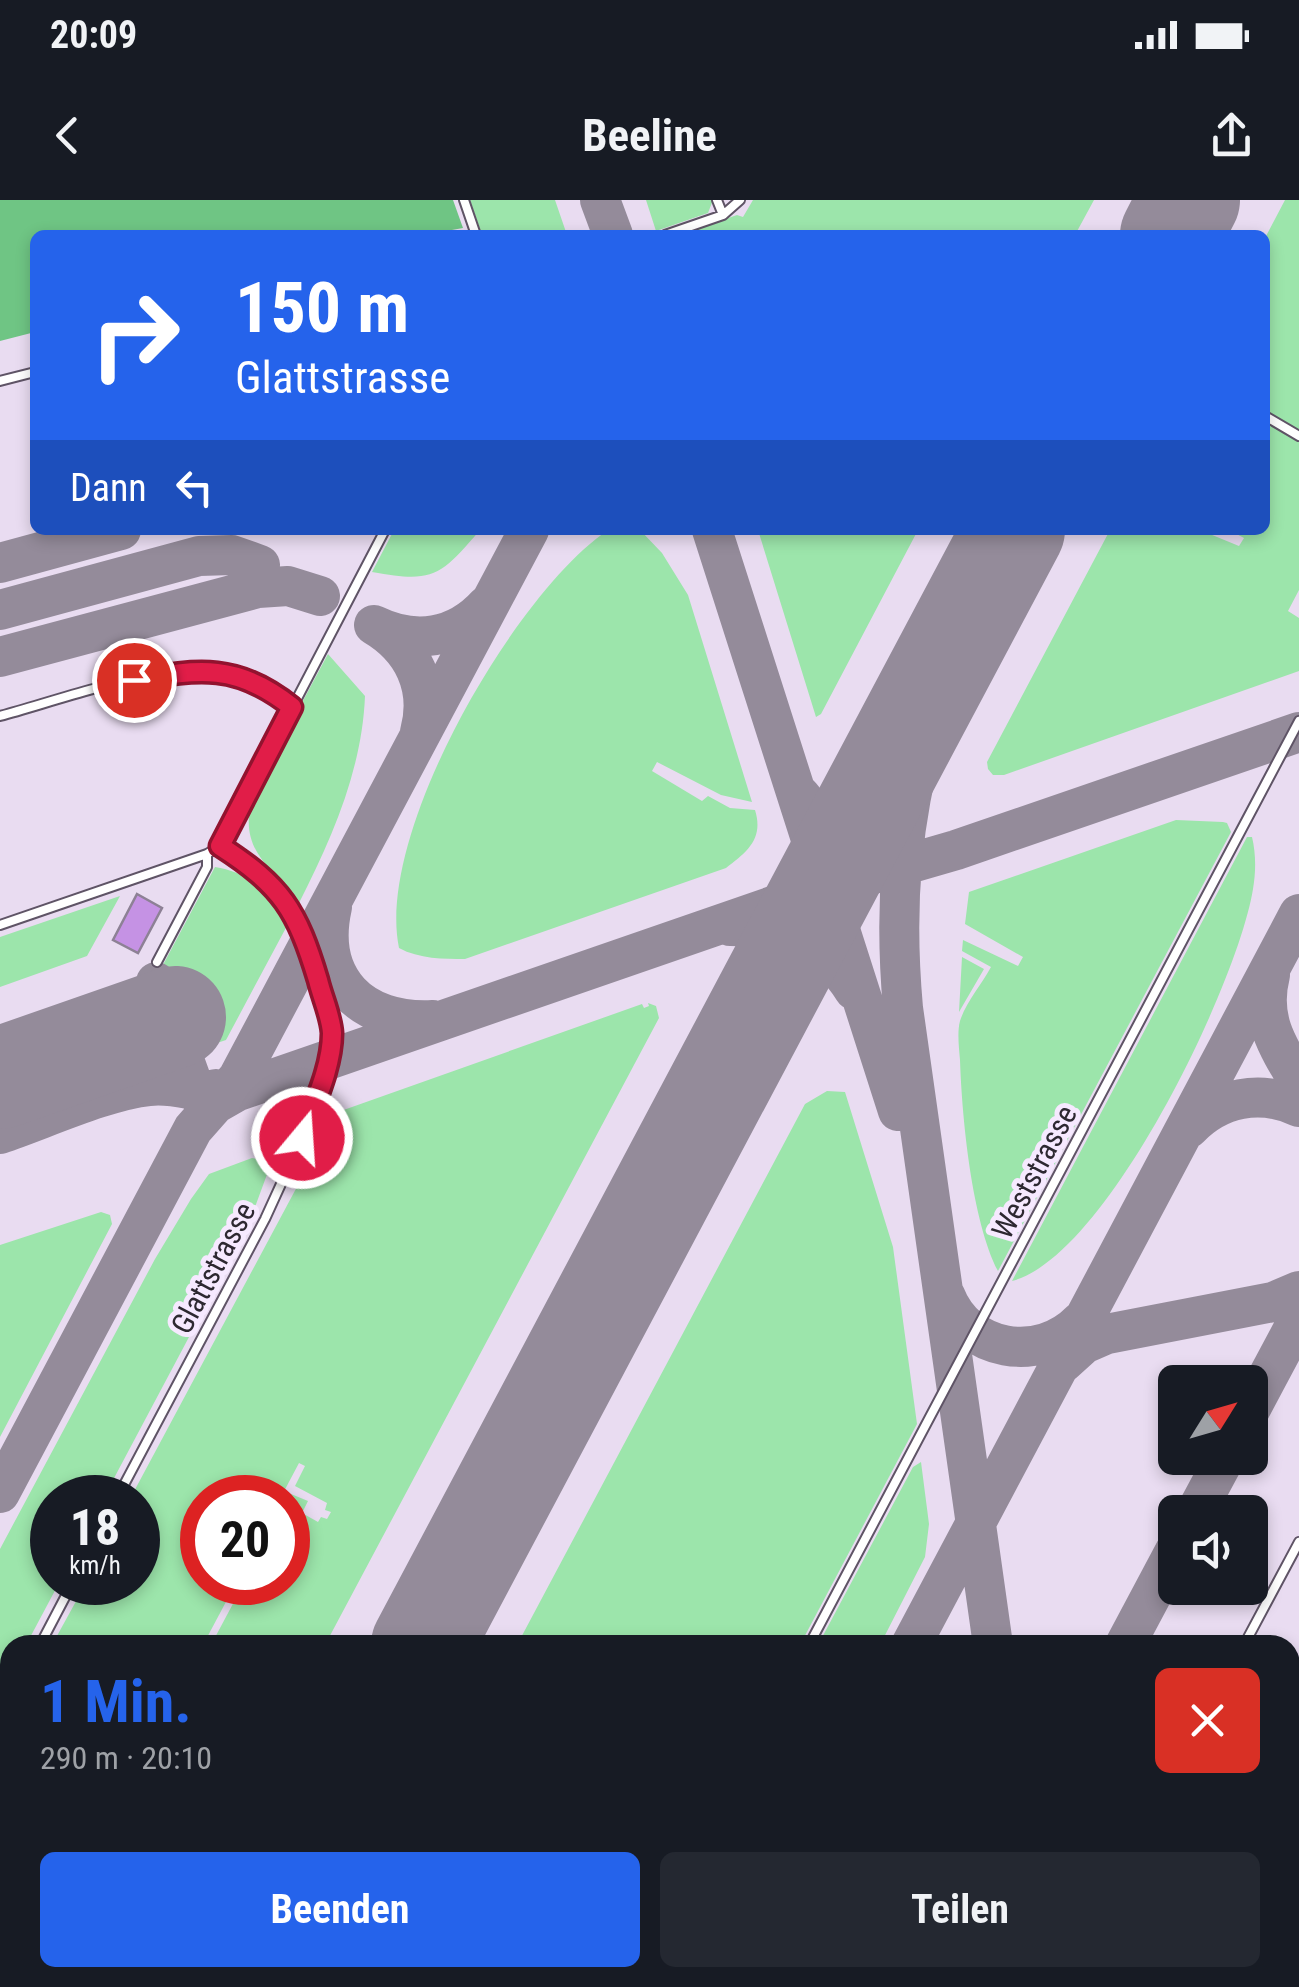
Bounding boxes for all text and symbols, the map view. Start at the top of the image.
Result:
text: 20:09 [50,13,137,57]
icon: back [40,108,95,163]
icon: share [1204,108,1259,163]
text: Beeline [582,109,717,162]
text: 150 m [235,267,409,349]
icon: right [70,270,200,400]
text: Glattstrasse [235,351,450,404]
icon: left [167,460,222,515]
text: Dann [70,466,147,510]
pin [92,638,177,723]
icon: arrive [107,653,162,708]
position arrow [250,1086,354,1190]
street label: Weststrasse [984,1099,1084,1245]
street label: Glattstrasse [164,1196,262,1340]
north arrow [1158,1365,1268,1475]
map controls [1158,1365,1268,1605]
speed limit sign: 20 [180,1475,310,1605]
button: sound [1158,1495,1268,1605]
text: 18 [70,1499,120,1557]
text: km/h [69,1551,121,1580]
text: 1 Min. [40,1666,192,1737]
button: close [1155,1668,1260,1773]
text: 290 m · 20:10 [40,1739,212,1777]
button: Beenden [40,1852,640,1967]
button: Teilen [660,1852,1260,1967]

